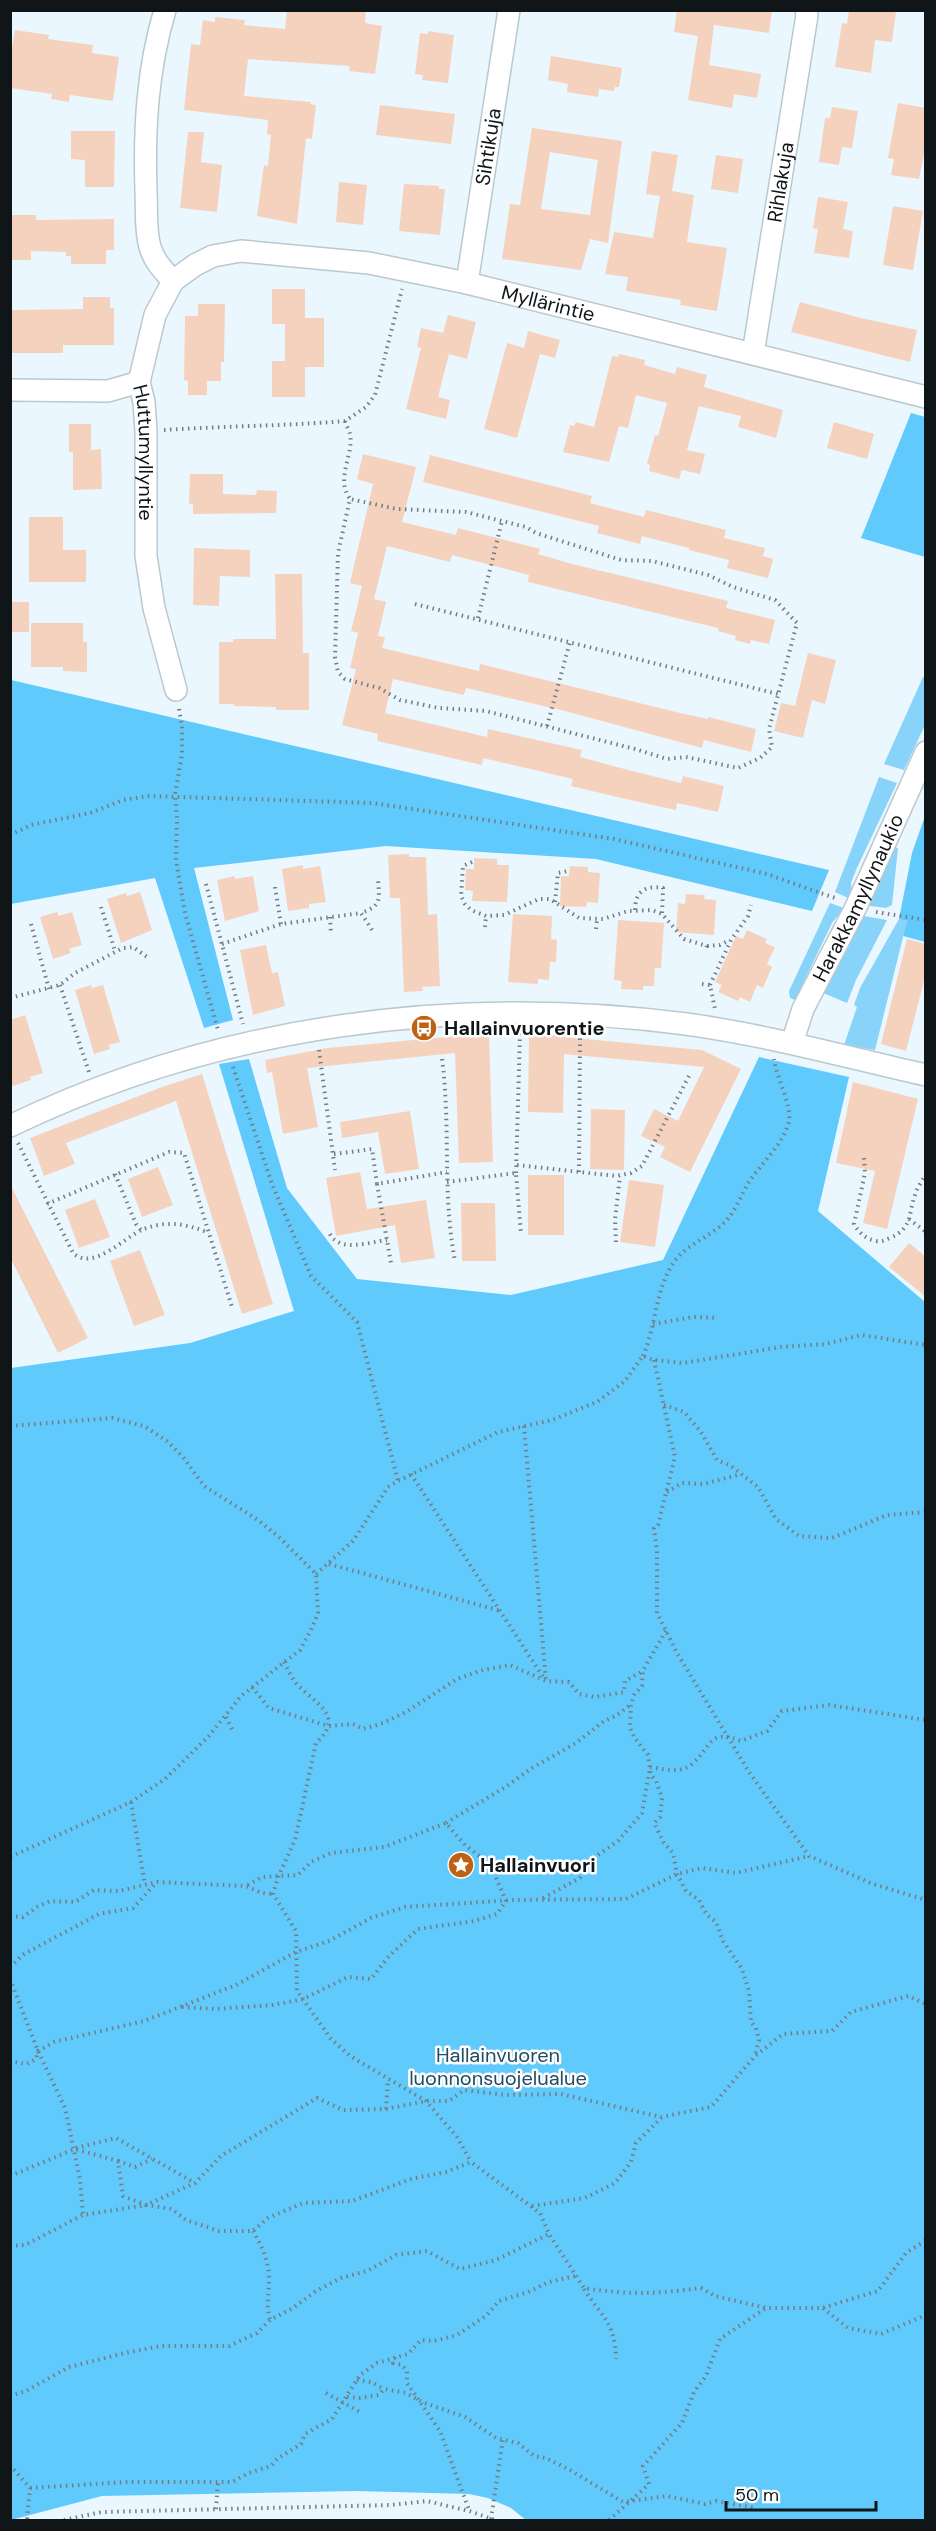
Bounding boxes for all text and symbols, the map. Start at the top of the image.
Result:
street label: Sihtikuja [469,106,507,187]
street label: Rihlakuja [761,140,800,224]
street label: Myllärintie [499,279,598,327]
street label: Huttumyllyntie [127,382,159,521]
street label: Harakkamyllynaukio [807,810,909,986]
bus stop icon: Hallainvuorentie [409,1013,439,1043]
place label: Hallainvuorentie [444,1015,605,1041]
place icon: Hallainvuori [446,1850,476,1880]
place label: Hallainvuori [480,1852,596,1878]
park label: Hallainvuoren luonnonsuojelualue [409,2042,587,2091]
scale bar [726,2474,876,2512]
text: 50 m [735,2483,779,2507]

